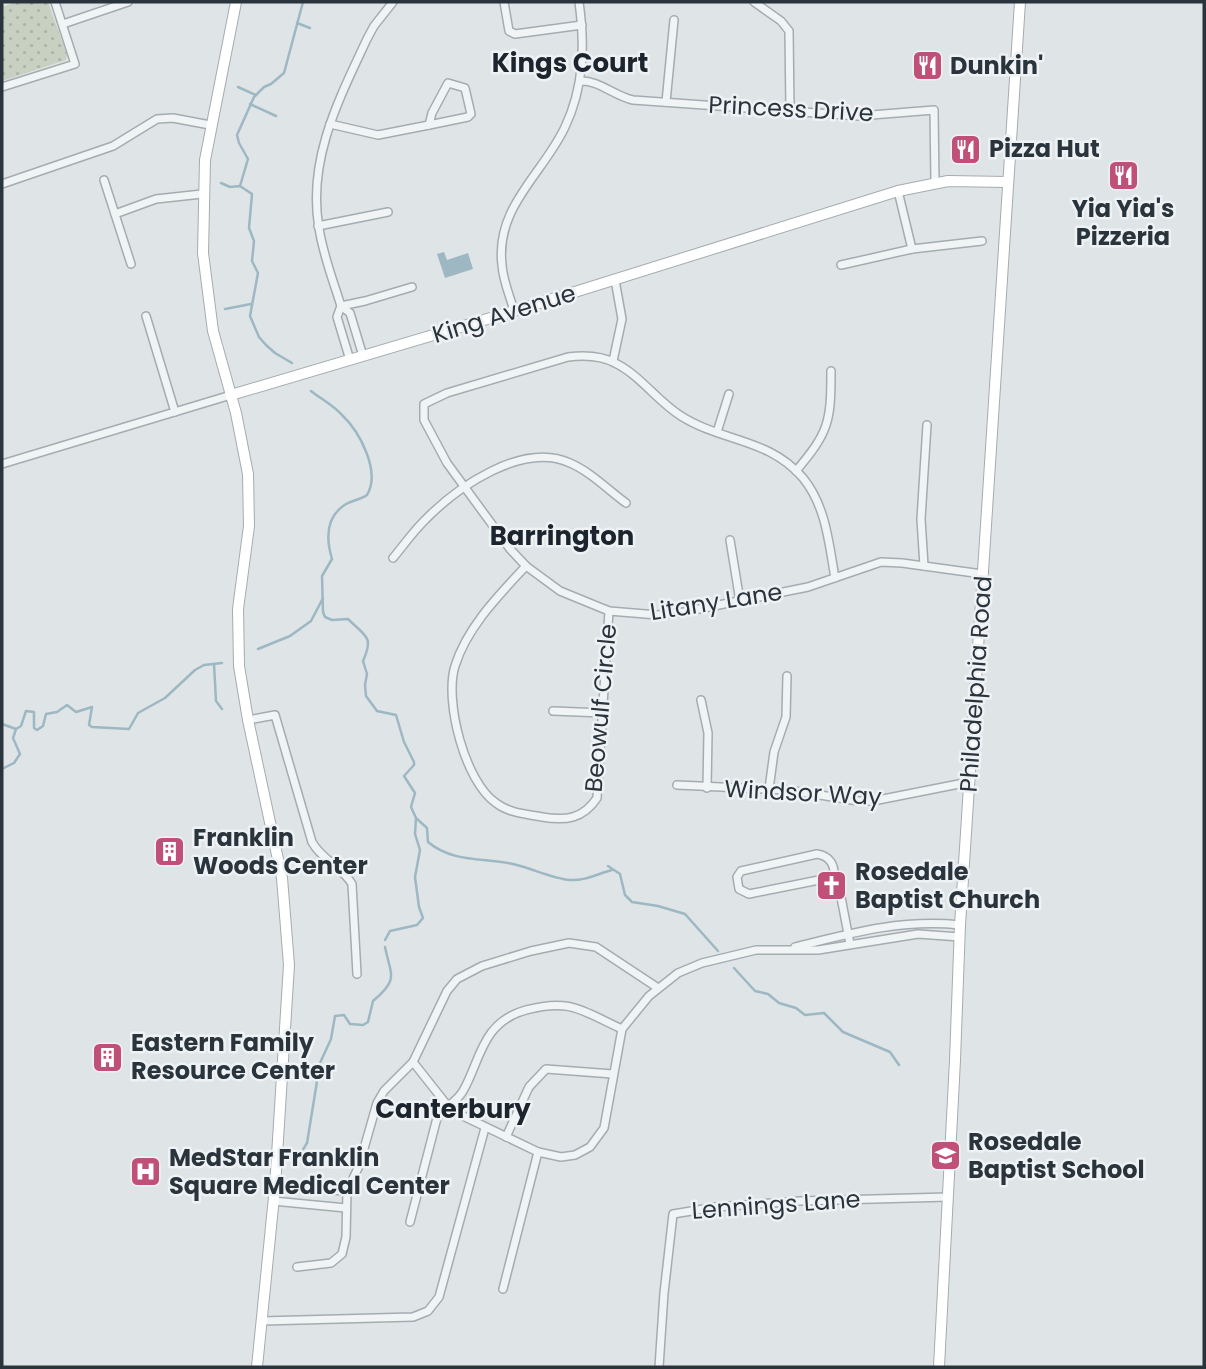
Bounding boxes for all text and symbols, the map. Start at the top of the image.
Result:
district label: Kings Court [492,45,648,81]
restaurant icon: Dunkin' [910,49,944,83]
place label: Dunkin' [950,49,1043,82]
street label: Princess Drive [708,88,874,129]
restaurant icon: Pizza Hut [949,132,983,166]
place label: Pizza Hut [989,132,1100,165]
restaurant icon: Yia Yia's Pizzeria [1106,158,1140,192]
place label: Yia Yia's Pizzeria [1072,192,1174,253]
street label: King Avenue [428,276,580,351]
district label: Barrington [490,518,634,554]
street label: Litany Lane [647,575,784,628]
street label: Philadelphia Road [951,575,1000,793]
street label: Beowulf Circle [577,622,624,794]
street label: Windsor Way [724,772,883,813]
place label: Franklin Woods Center [193,821,368,882]
building icon: Franklin Woods Center [153,835,187,869]
place label: Rosedale Baptist Church [855,855,1040,916]
church icon: Rosedale Baptist Church [815,869,849,903]
place label: Eastern Family Resource Center [131,1026,335,1087]
building icon: Eastern Family Resource Center [91,1040,125,1074]
district label: Canterbury [375,1091,531,1127]
place label: Rosedale Baptist School [968,1125,1145,1186]
school or university icon: Rosedale Baptist School [928,1139,962,1173]
place label: MedStar Franklin Square Medical Center [169,1141,450,1202]
hospital icon: MedStar Franklin Square Medical Center [129,1155,163,1189]
street label: Lennings Lane [690,1182,862,1227]

